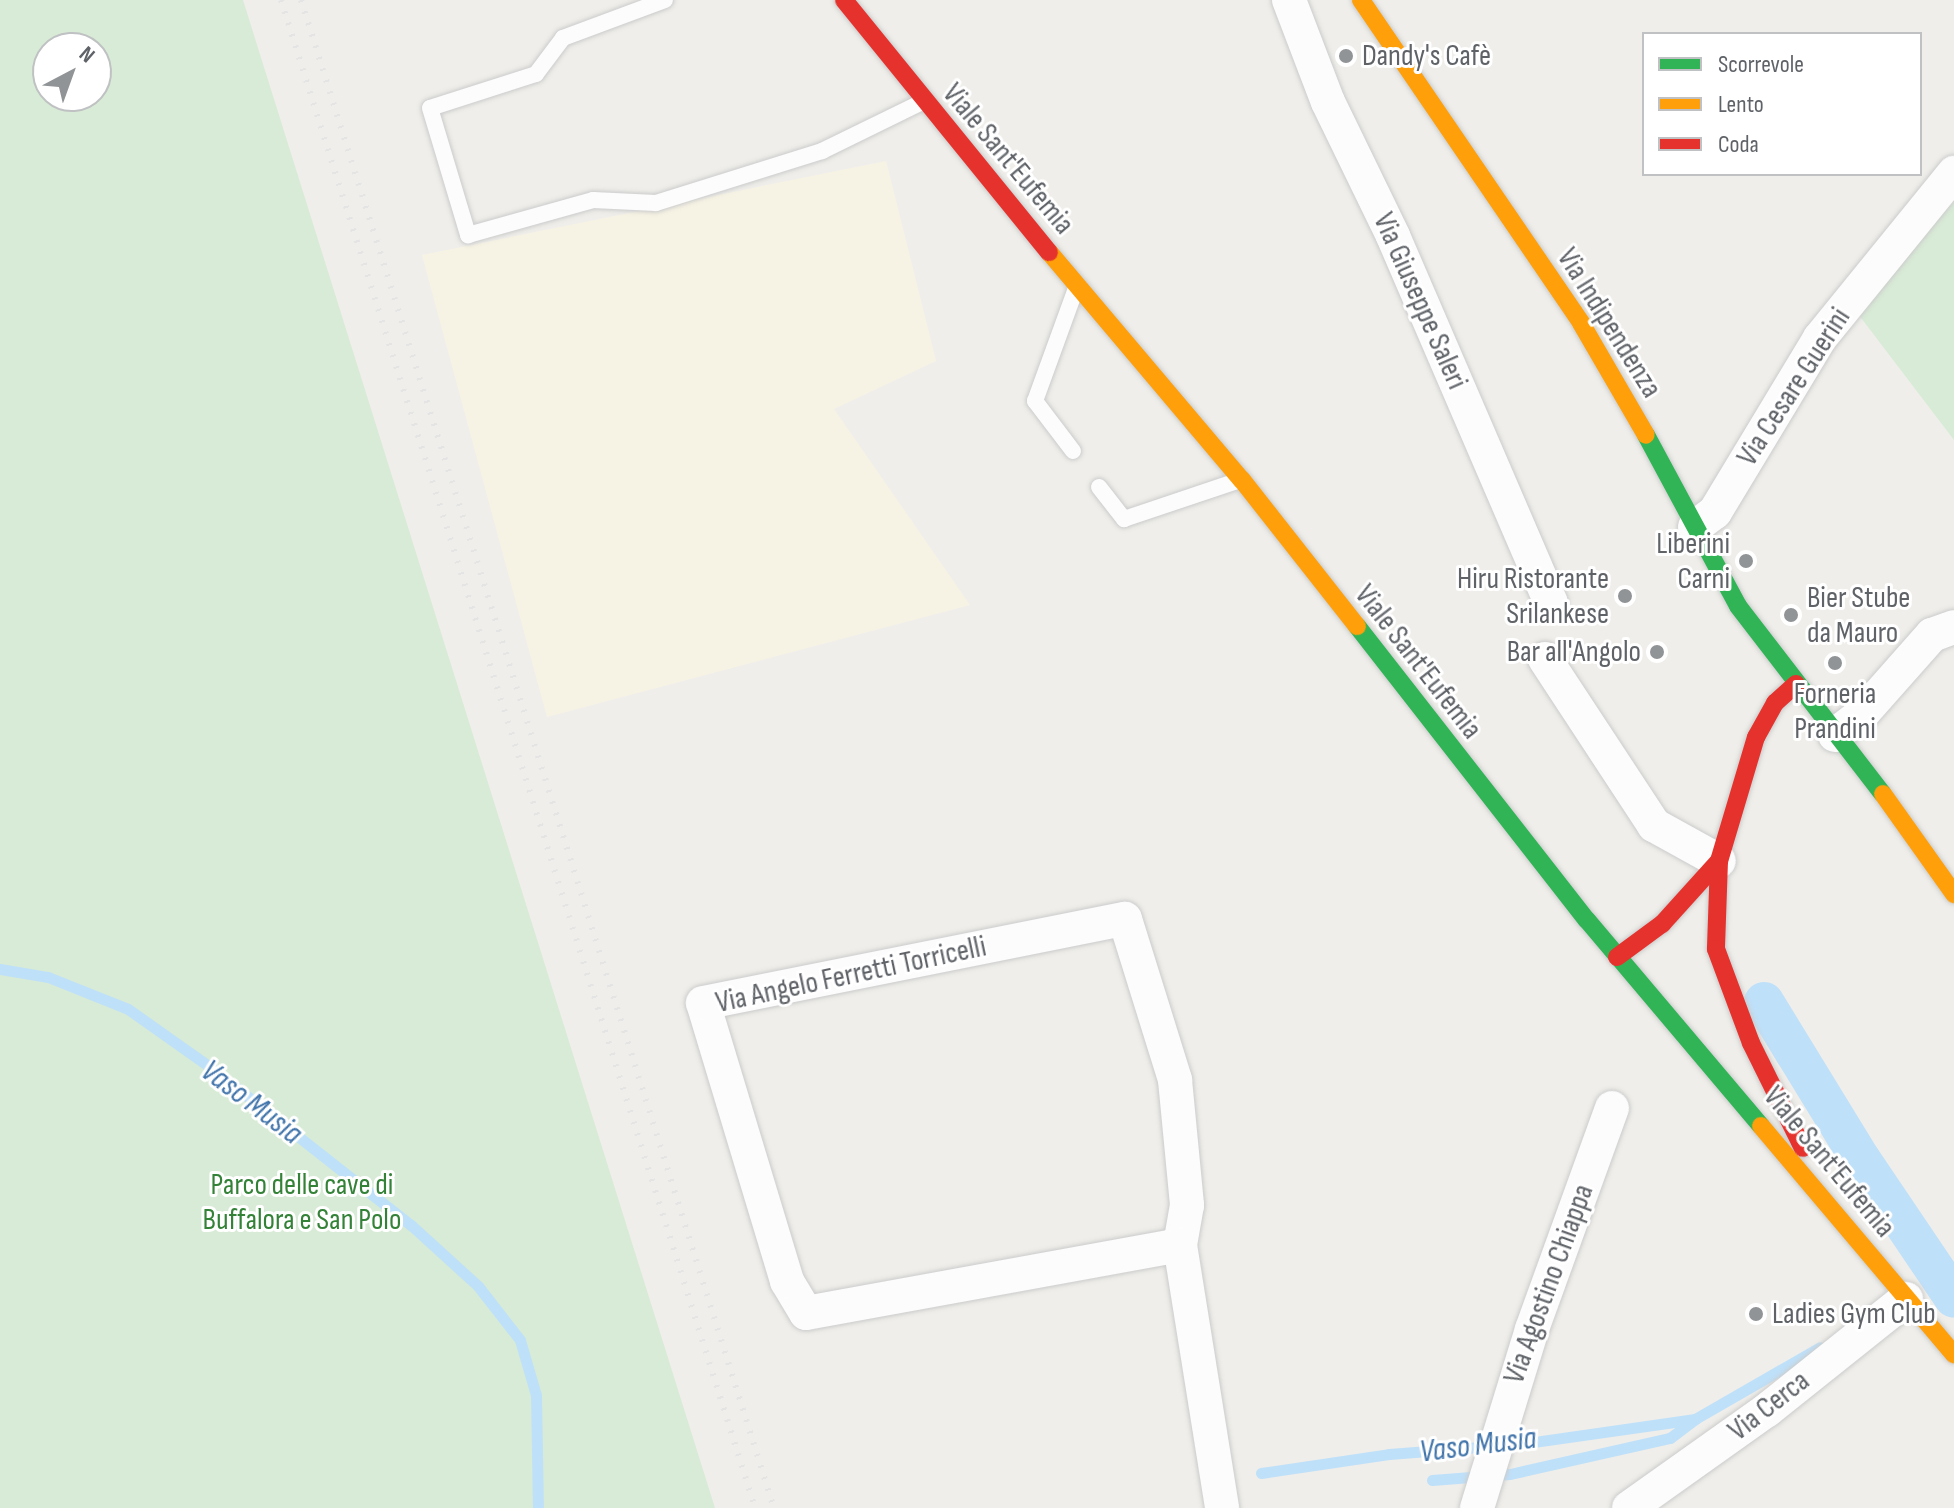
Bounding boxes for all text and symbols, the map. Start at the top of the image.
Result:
north arrow [32,32,112,112]
legend [1642,32,1922,176]
place label: Dandy's Cafè [1362,38,1491,74]
text: N [73,41,100,69]
marker: Dandy's Cafè [1337,47,1355,65]
text: Scorrevole [1718,50,1804,79]
street label: Viale Sant'Eufemia [935,76,1081,242]
text: Lento [1718,90,1764,119]
text: Coda [1718,130,1759,159]
street label: Via Giuseppe Saleri [1365,207,1475,395]
street label: Via Indipendenza [1549,242,1669,404]
street label: Via Cesare Guerini [1730,301,1858,473]
place label: Liberini Carni [1656,526,1730,596]
marker: Liberini Carni [1737,552,1755,570]
place label: Hiru Ristorante Srilankese [1457,561,1609,632]
street label: Viale Sant'Eufemia [1347,578,1489,746]
place label: Bier Stube da Mauro [1807,580,1910,650]
marker: Hiru Ristorante Srilankese [1616,587,1634,605]
marker: Bier Stube da Mauro [1782,606,1800,624]
place label: Bar all'Angolo [1507,634,1641,670]
marker: Bar all'Angolo [1648,643,1666,661]
marker: Forneria Prandini [1826,654,1844,672]
place label: Forneria Prandini [1794,676,1876,746]
street label: Via Angelo Ferretti Torricelli [713,929,989,1021]
water label: Vaso Musia [193,1052,309,1154]
street label: Viale Sant'Eufemia [1756,1079,1902,1245]
park label: Parco delle cave di Buffalora e San Polo [203,1167,401,1238]
street label: Via Agostino Chiappa [1496,1179,1602,1389]
place label: Ladies Gym Club [1772,1296,1936,1332]
marker: Ladies Gym Club [1747,1305,1765,1323]
street label: Via Cerca [1721,1363,1817,1449]
water label: Vaso Musia [1418,1420,1538,1472]

